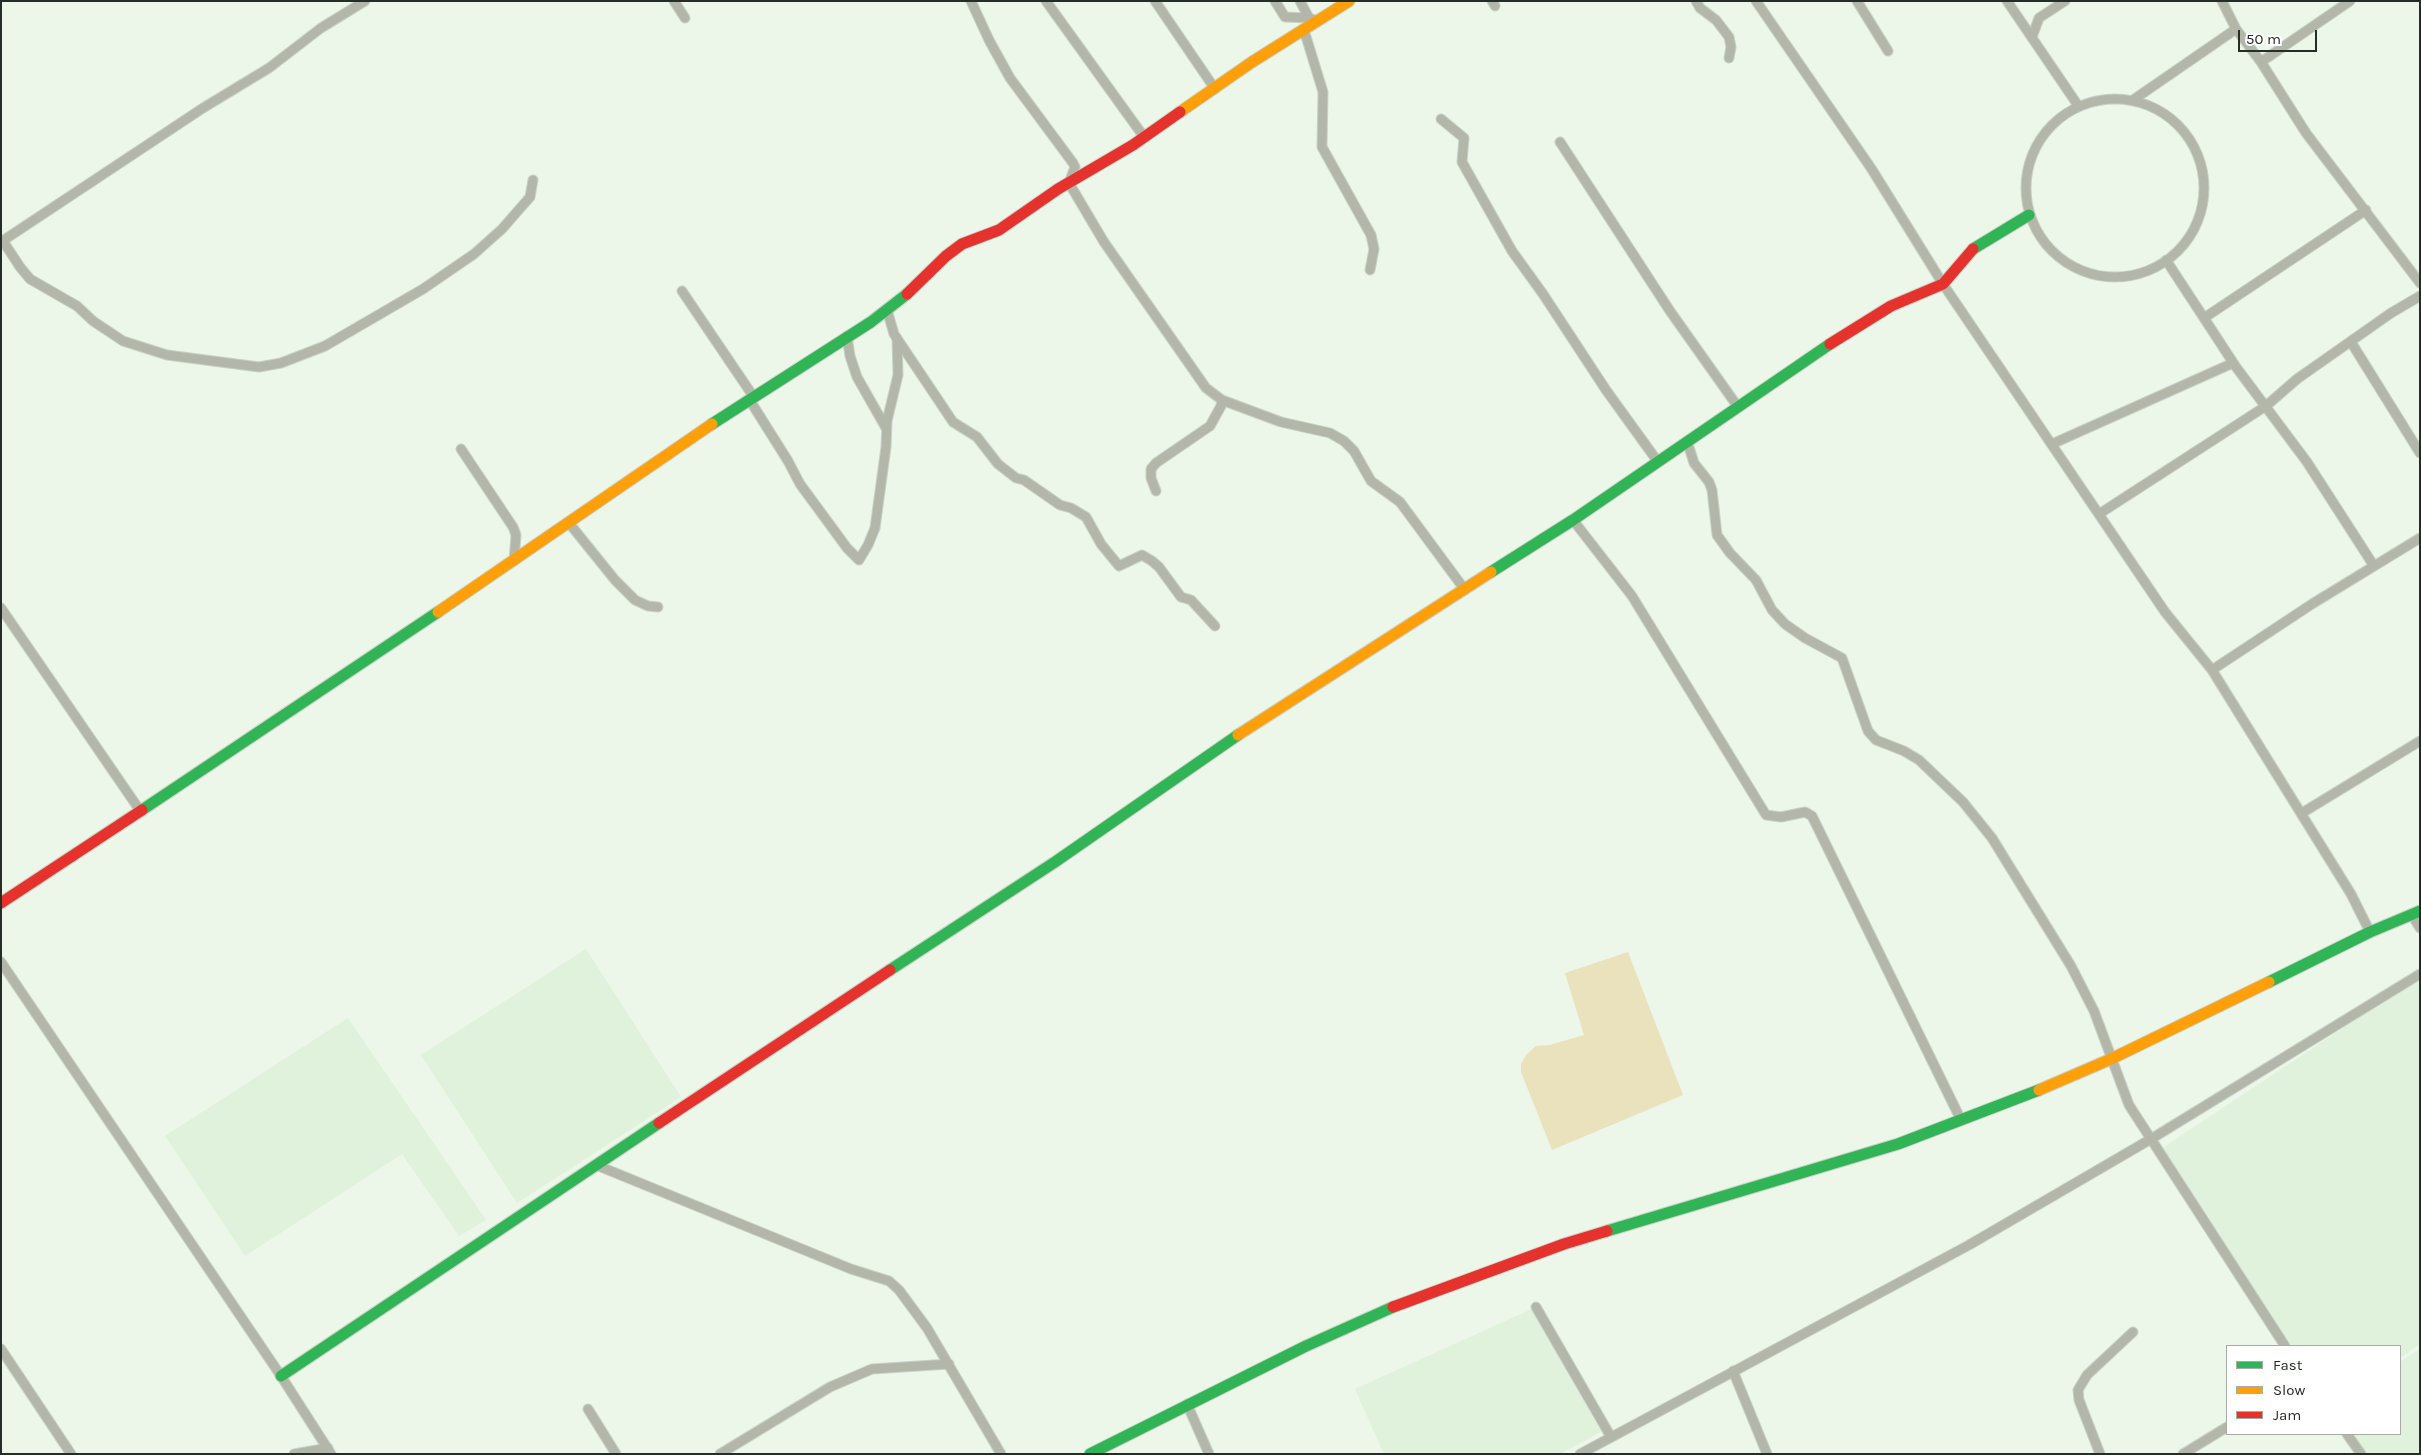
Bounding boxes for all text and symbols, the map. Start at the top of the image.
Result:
scale bar [2241,20,2320,52]
text: 50 m [2246,30,2281,48]
legend [2226,1345,2401,1435]
text: Fast [2273,1356,2302,1374]
text: Slow [2273,1381,2305,1399]
text: Jam [2273,1406,2301,1424]

